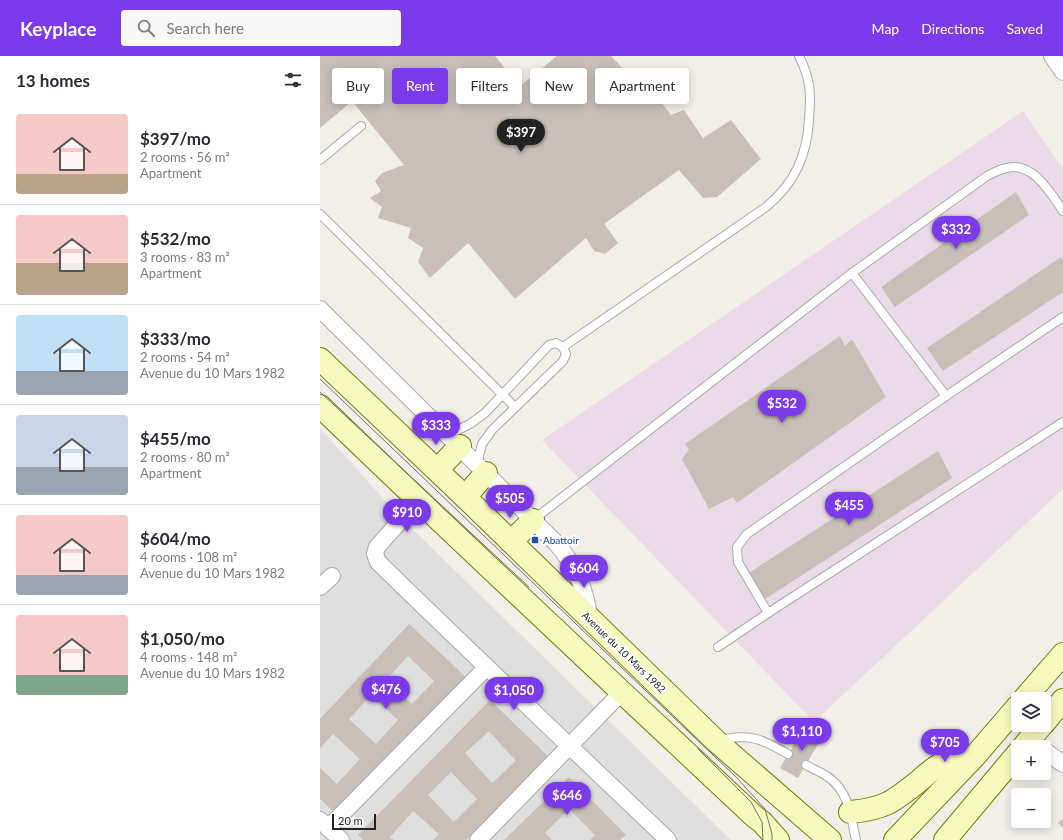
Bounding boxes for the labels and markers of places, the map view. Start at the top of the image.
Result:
pin: $397 [497,119,545,153]
pin: $332 [932,216,980,250]
pin: $532 [758,390,806,424]
pin: $333 [412,412,460,446]
pin: $505 [486,485,534,519]
pin: $455 [825,492,873,526]
pin: $910 [383,499,431,533]
place label: Abattoir [543,534,579,546]
marker: Abattoir [530,535,540,545]
pin: $604 [560,555,608,589]
pin: $476 [362,676,410,710]
pin: $1,050 [481,677,547,711]
pin: $1,110 [769,718,835,752]
pin: $705 [921,729,969,763]
pin: $646 [543,782,591,816]

